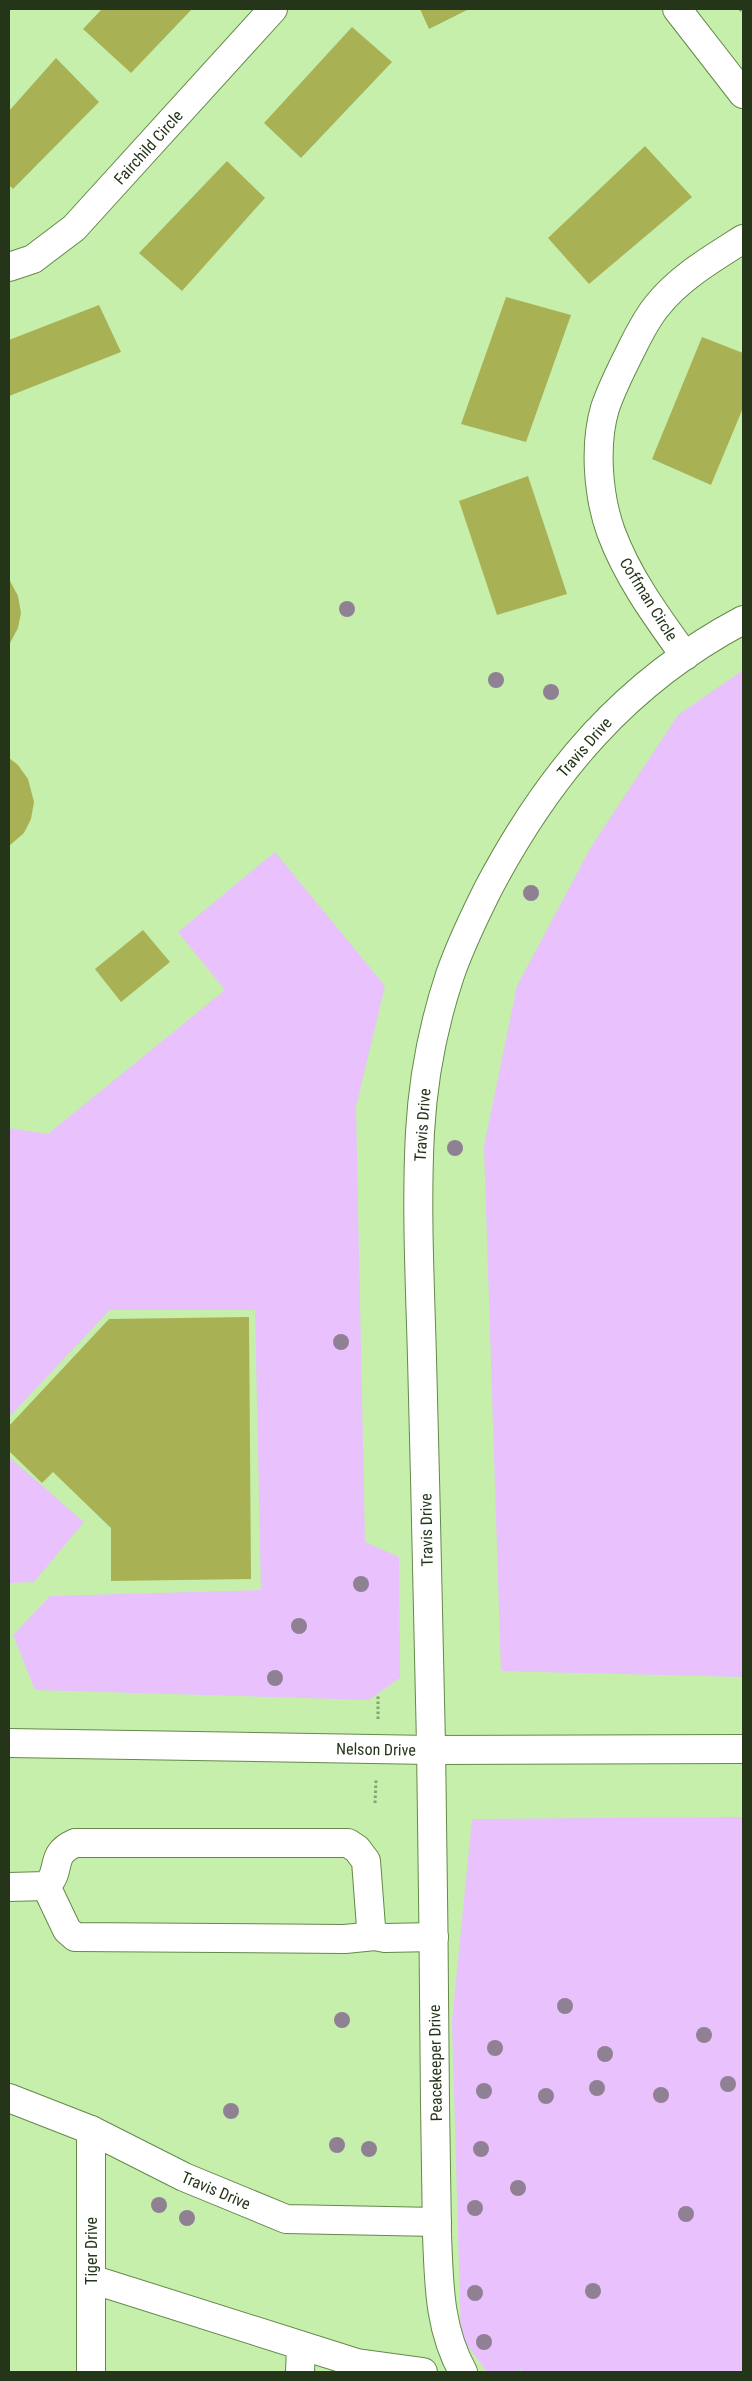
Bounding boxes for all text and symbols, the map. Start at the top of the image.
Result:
street label: Fairchild Circle [110,106,187,188]
street label: Coffman Circle [616,554,682,644]
street label: Travis Drive [553,713,616,781]
street label: Travis Drive [410,1088,435,1162]
street label: Travis Drive [416,1493,437,1567]
street label: Nelson Drive [336,1739,416,1760]
street label: Peacekeeper Drive [425,2004,446,2122]
street label: Travis Drive [178,2167,253,2214]
street label: Tiger Drive [82,2217,101,2285]

